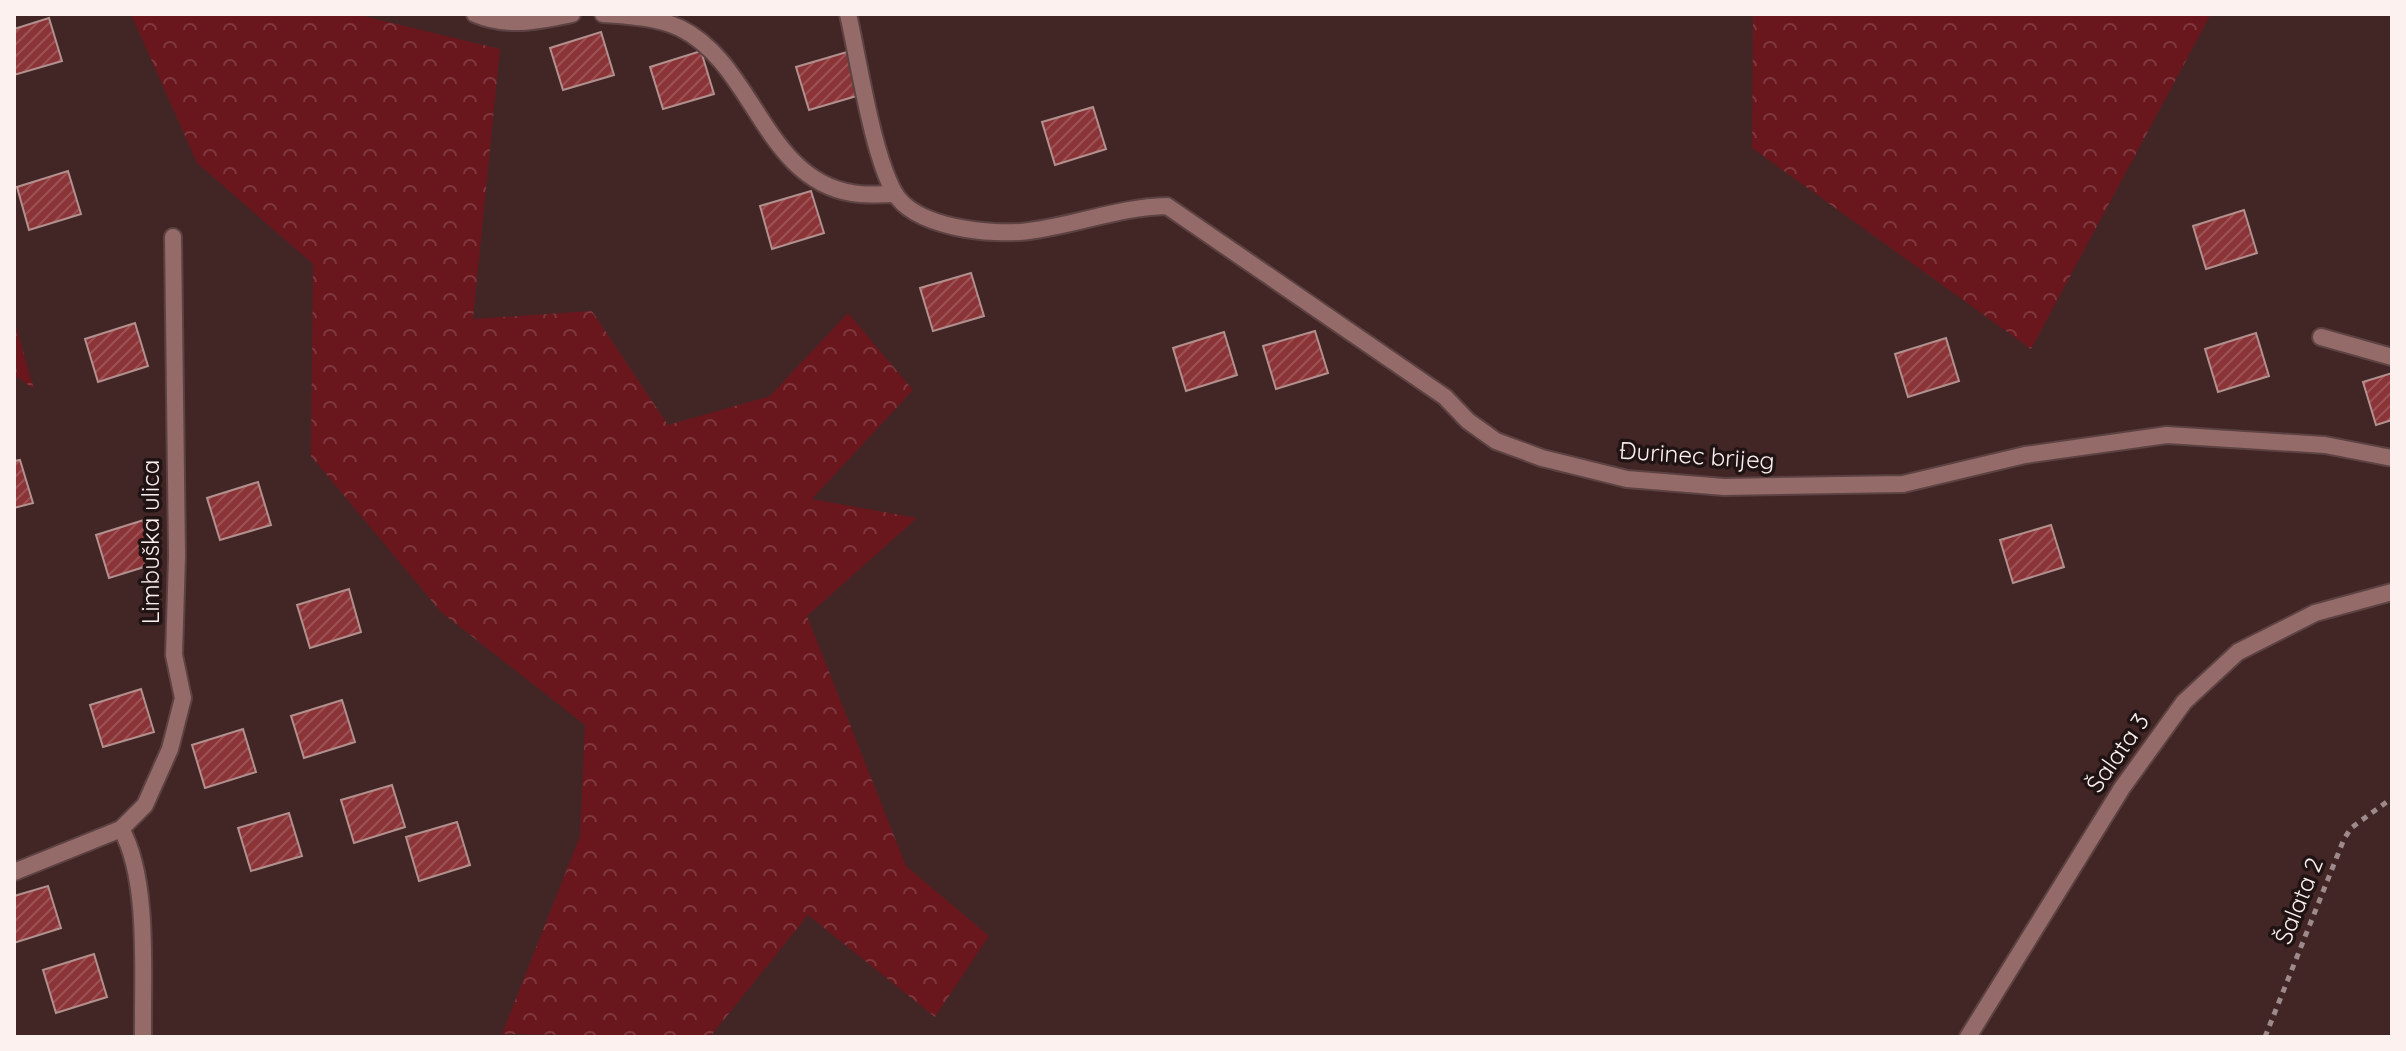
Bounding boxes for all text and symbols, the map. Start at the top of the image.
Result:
street label: Đurinec brijeg [1618,435,1776,475]
street label: Limbuška ulica [135,460,165,624]
street label: Šalata 3 [2079,707,2155,798]
street label: Šalata 2 [2267,853,2329,948]

